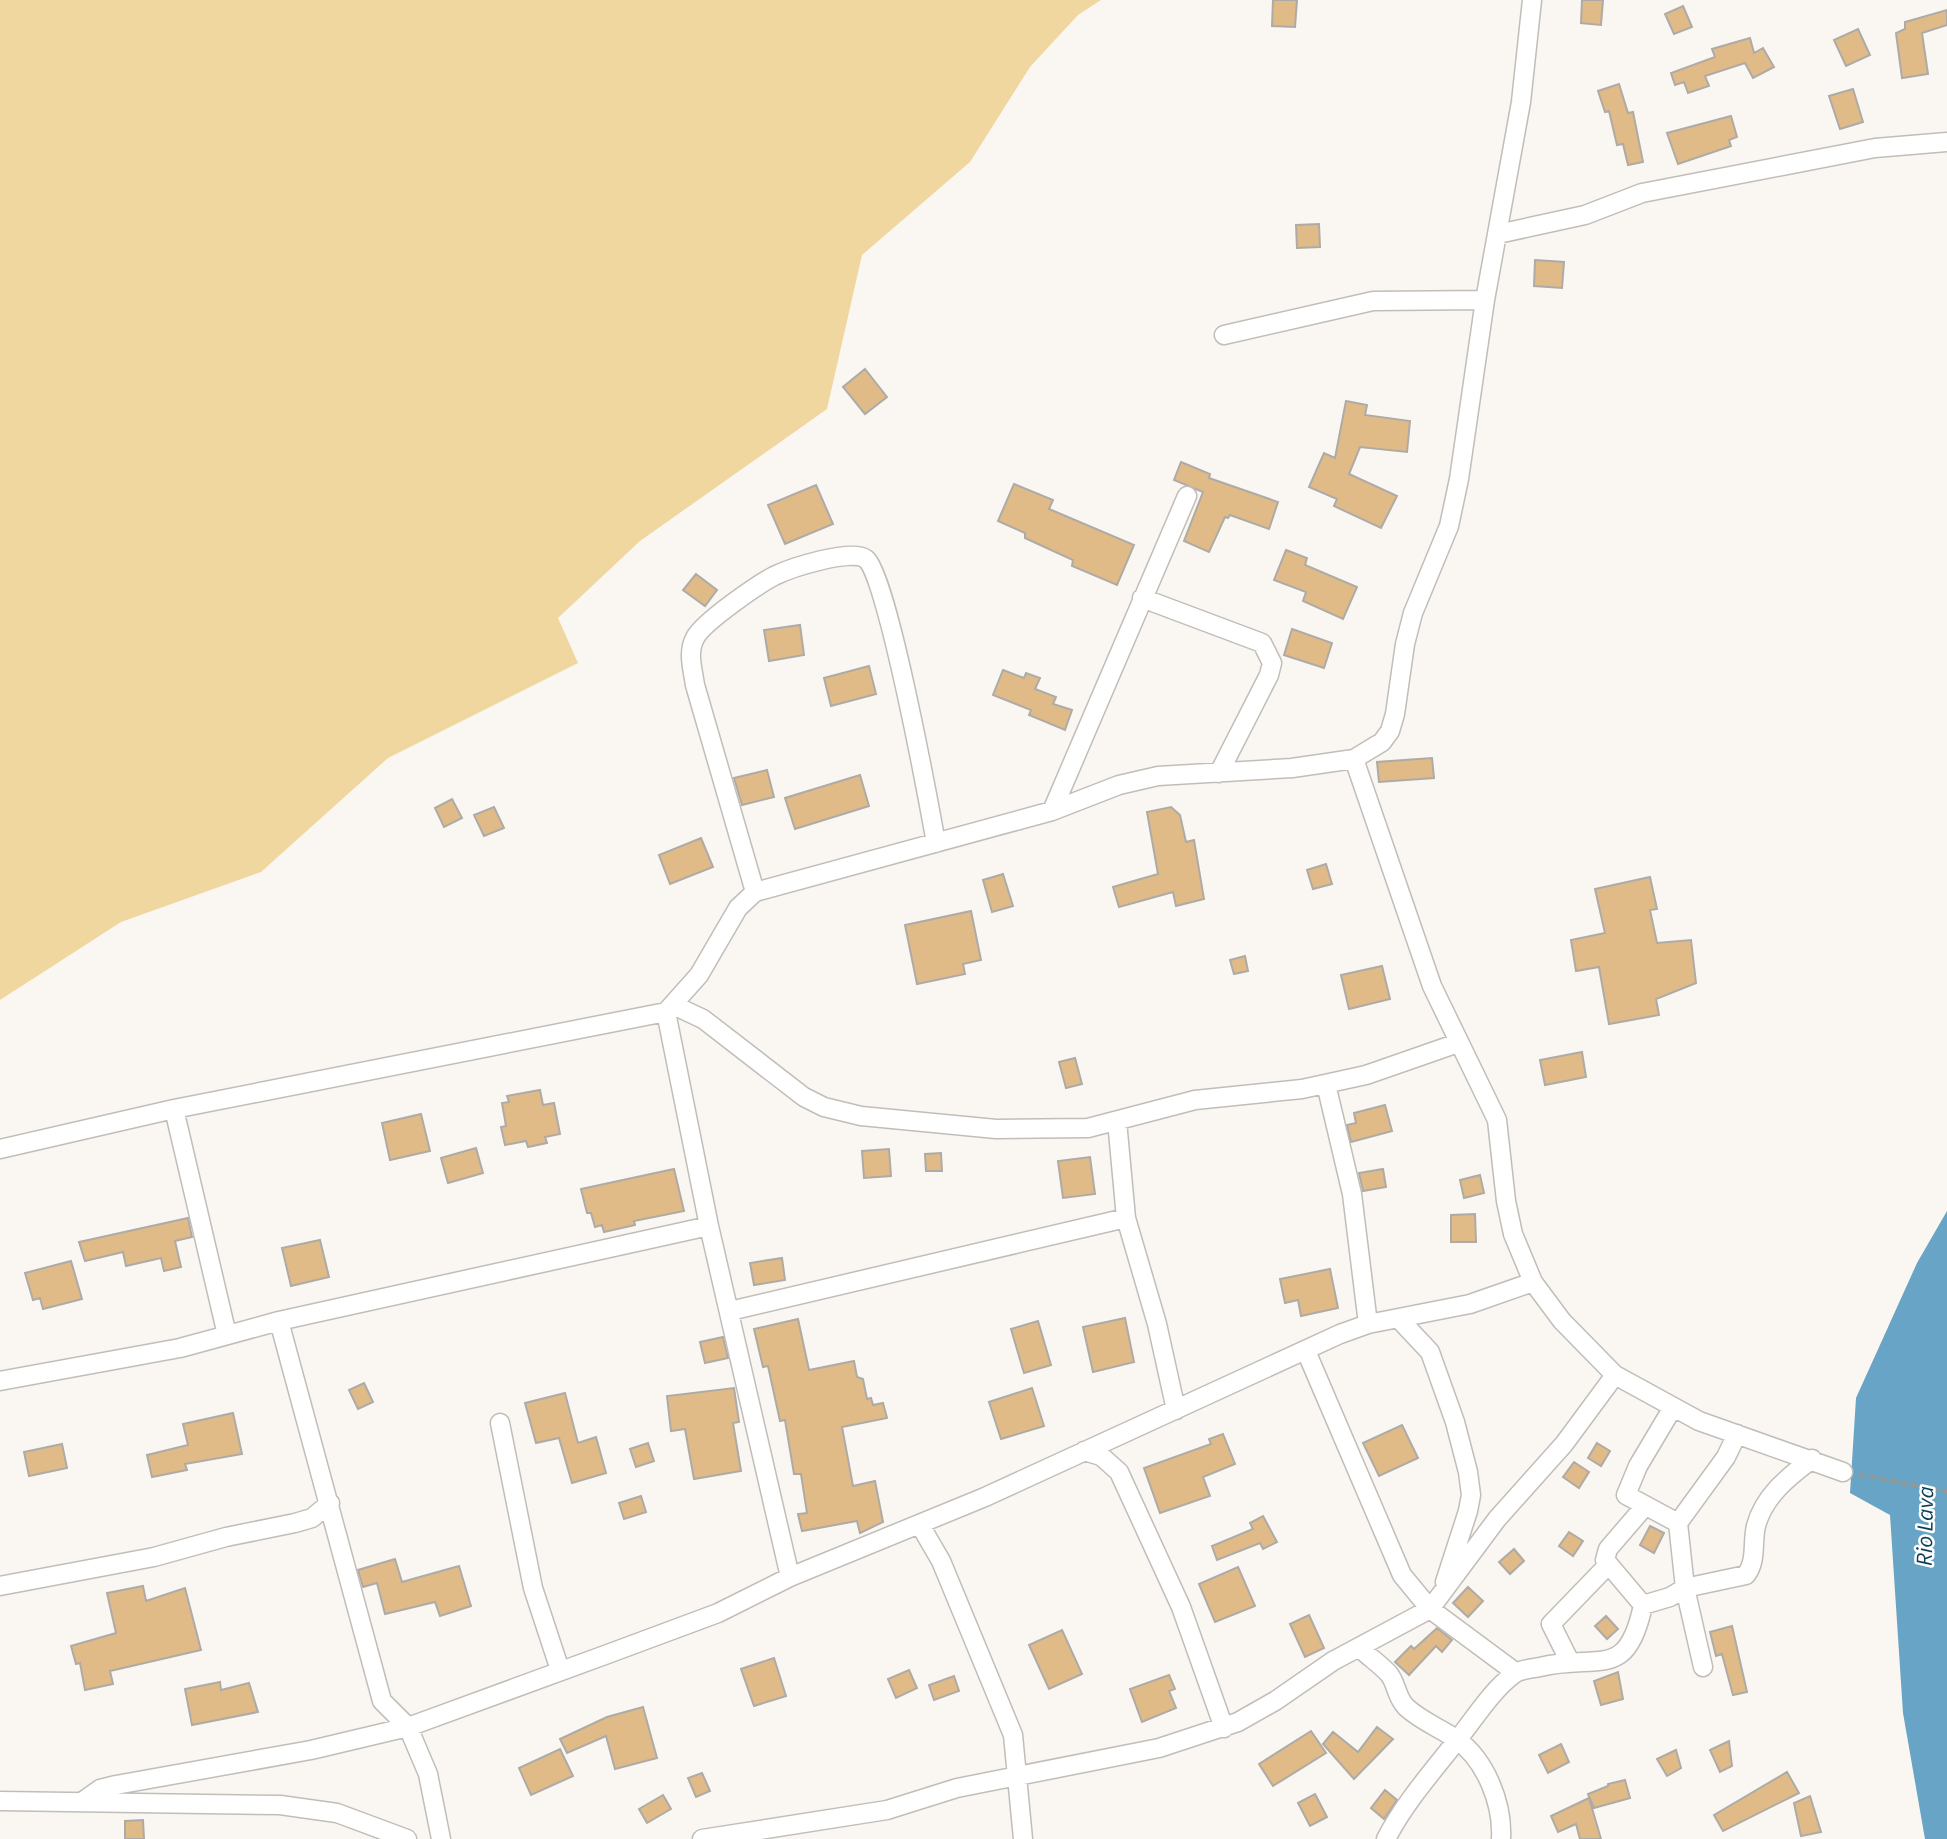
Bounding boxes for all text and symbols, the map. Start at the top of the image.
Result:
water label: Rio Lava [1908,1486,1942,1566]

